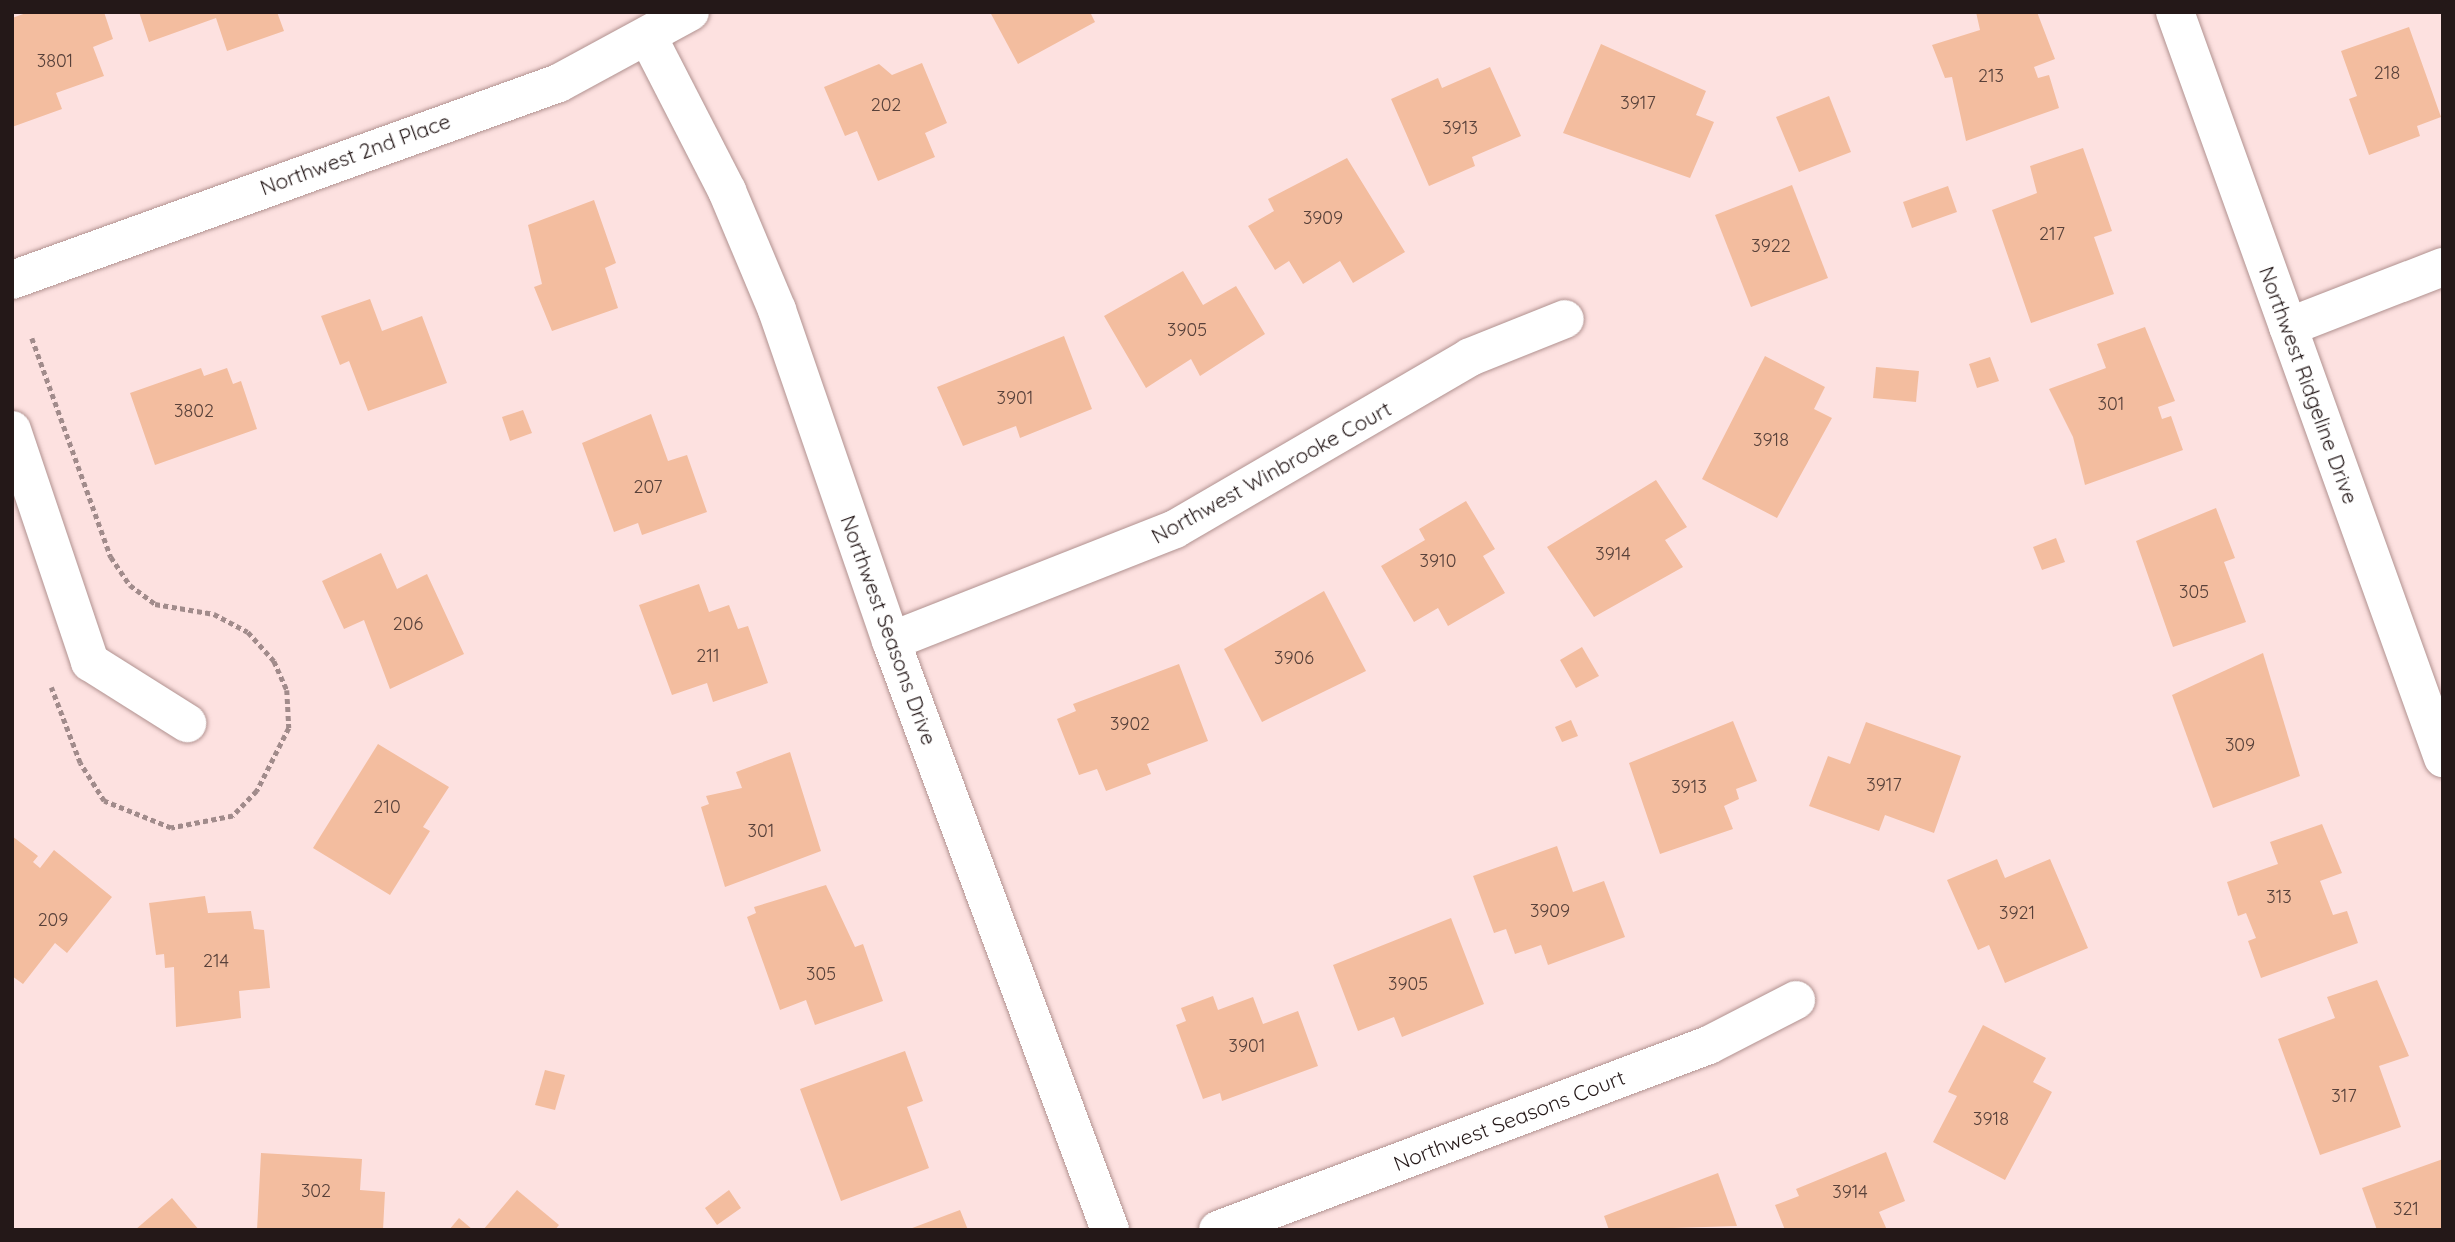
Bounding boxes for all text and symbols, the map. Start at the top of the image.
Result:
house number: 3801 [37,50,73,72]
house number: 218 [2374,62,2400,84]
house number: 213 [1978,65,2004,87]
house number: 3917 [1620,92,1656,114]
house number: 202 [871,94,901,116]
street label: Northwest 2nd Place [256,108,454,200]
house number: 3913 [1442,117,1478,139]
house number: 3909 [1303,207,1343,229]
house number: 217 [2039,223,2065,245]
house number: 3922 [1751,235,1791,257]
street label: Northwest Ridgeline Drive [2254,263,2364,507]
house number: 3905 [1167,319,1207,341]
house number: 3901 [997,387,1033,409]
house number: 301 [2098,393,2124,415]
street label: Northwest Winbrooke Court [1147,396,1395,548]
house number: 3802 [174,400,214,422]
house number: 3918 [1753,429,1789,451]
house number: 207 [634,476,662,498]
street label: Northwest Seasons Drive [836,512,942,748]
house number: 3914 [1595,543,1631,565]
house number: 3910 [1420,550,1456,572]
house number: 305 [2179,581,2209,603]
house number: 206 [393,613,423,635]
house number: 211 [696,645,720,667]
house number: 3906 [1274,647,1314,669]
house number: 3902 [1110,713,1150,735]
house number: 309 [2225,734,2255,756]
house number: 3917 [1866,774,1902,796]
house number: 3913 [1671,776,1707,798]
house number: 210 [373,796,401,818]
house number: 301 [748,820,774,842]
house number: 313 [2266,886,2292,908]
house number: 3909 [1530,900,1570,922]
house number: 3921 [1999,902,2035,924]
house number: 209 [38,909,68,931]
house number: 214 [203,950,229,972]
house number: 305 [806,963,836,985]
house number: 3905 [1388,973,1428,995]
house number: 3901 [1229,1035,1265,1057]
street label: Northwest Seasons Court [1390,1064,1628,1176]
house number: 317 [2331,1085,2357,1107]
house number: 3918 [1973,1108,2009,1130]
house number: 302 [301,1180,331,1202]
house number: 3914 [1832,1181,1868,1203]
house number: 321 [2393,1198,2419,1220]

